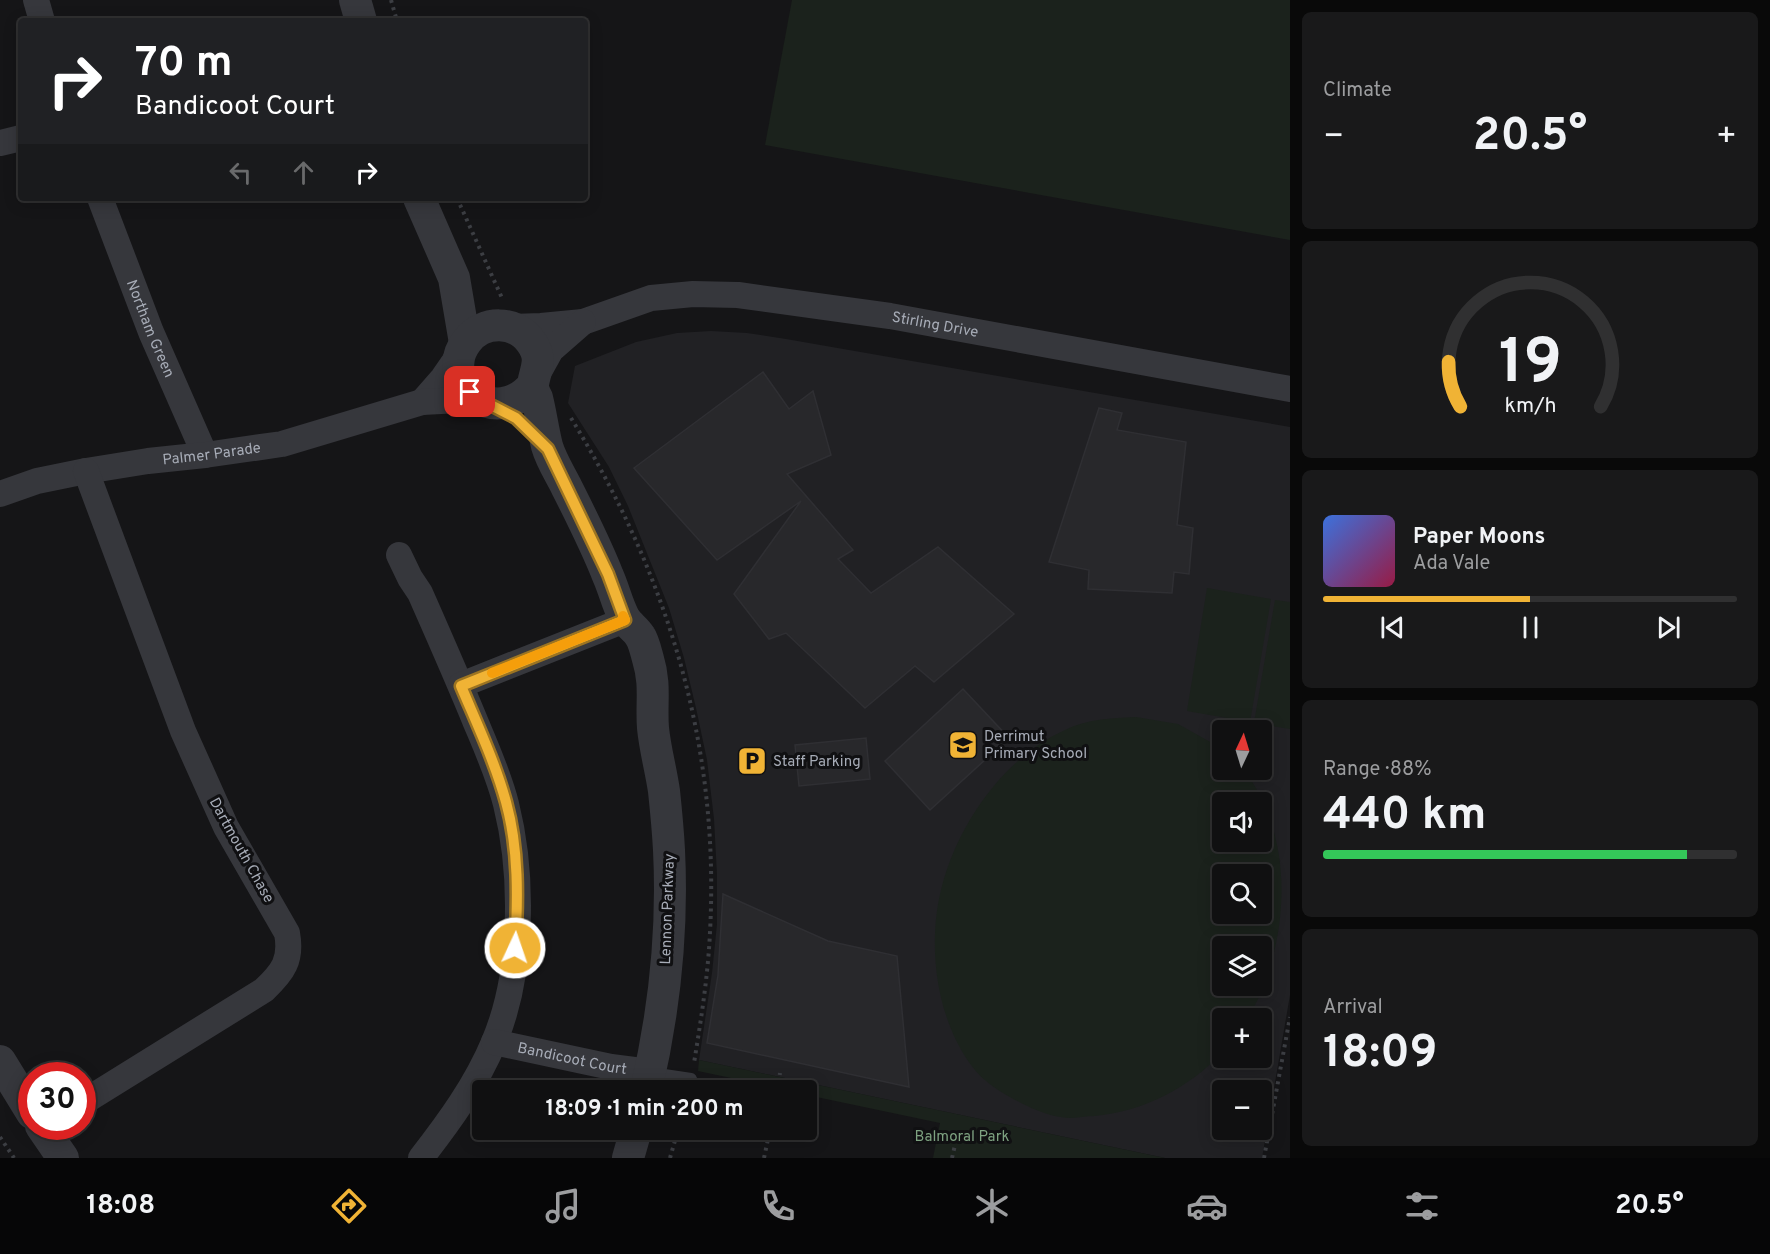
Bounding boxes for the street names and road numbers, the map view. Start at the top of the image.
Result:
street label: Northam Green [121,277,178,381]
street label: Stirling Drive [890,309,980,343]
street label: Palmer Parade [162,439,262,470]
street label: Dartmouth Chase [204,795,277,907]
street label: Lennon Parkway [657,853,680,965]
street label: Bandicoot Court [516,1039,628,1080]

